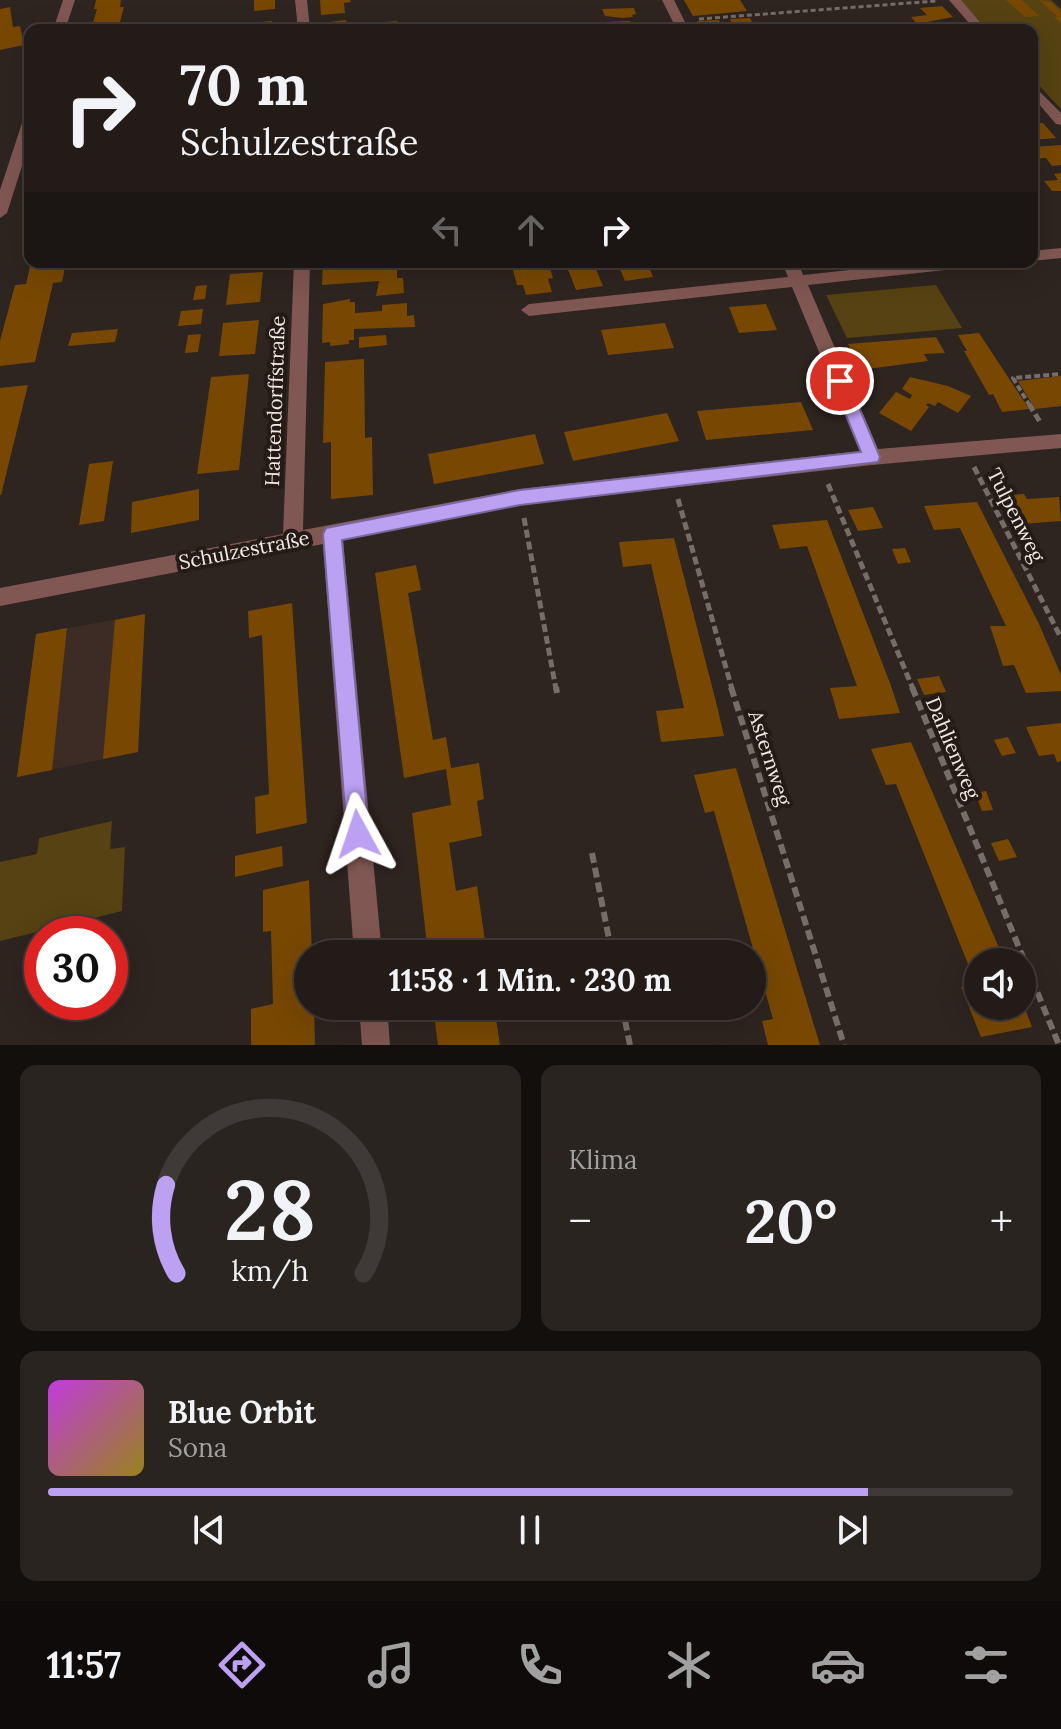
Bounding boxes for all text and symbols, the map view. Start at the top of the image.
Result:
text: 70 m [180,49,308,120]
icon: right [48,56,152,160]
text: Schulzestraße [180,119,419,165]
icon: left [425,208,469,252]
icon: ahead [509,208,553,252]
icon: right [593,208,637,252]
street label: Hattendorffstraße [259,315,290,487]
pin [806,347,874,415]
icon: arrive [818,359,862,403]
street label: Tulpenweg [982,464,1051,567]
street label: Schulzestraße [176,525,312,574]
street label: Dahlienweg [921,693,987,803]
street label: Asternweg [743,706,798,809]
position arrow [316,792,400,876]
speed limit sign: 30 [24,916,128,1020]
map controls [964,948,1036,1020]
button: sound [964,948,1036,1020]
text: 11:58 · 1 Min. · 230 m [389,961,671,999]
text: Klima [569,1143,637,1176]
text: 28 [224,1156,316,1263]
text: 20° [744,1183,837,1259]
text: − [569,1193,592,1249]
text: + [990,1193,1013,1249]
text: km/h [232,1252,309,1289]
text: Blue Orbit [168,1393,316,1431]
text: Sona [168,1431,227,1464]
icon: previous [187,1508,231,1552]
icon: pause [508,1508,552,1552]
icon: next [830,1508,874,1552]
icon: directions [214,1637,270,1693]
icon: music [363,1637,419,1693]
icon: phone [512,1637,568,1693]
icon: climate [661,1637,717,1693]
icon: car [810,1637,866,1693]
icon: filters [958,1637,1014,1693]
text: 11:57 [46,1642,121,1688]

